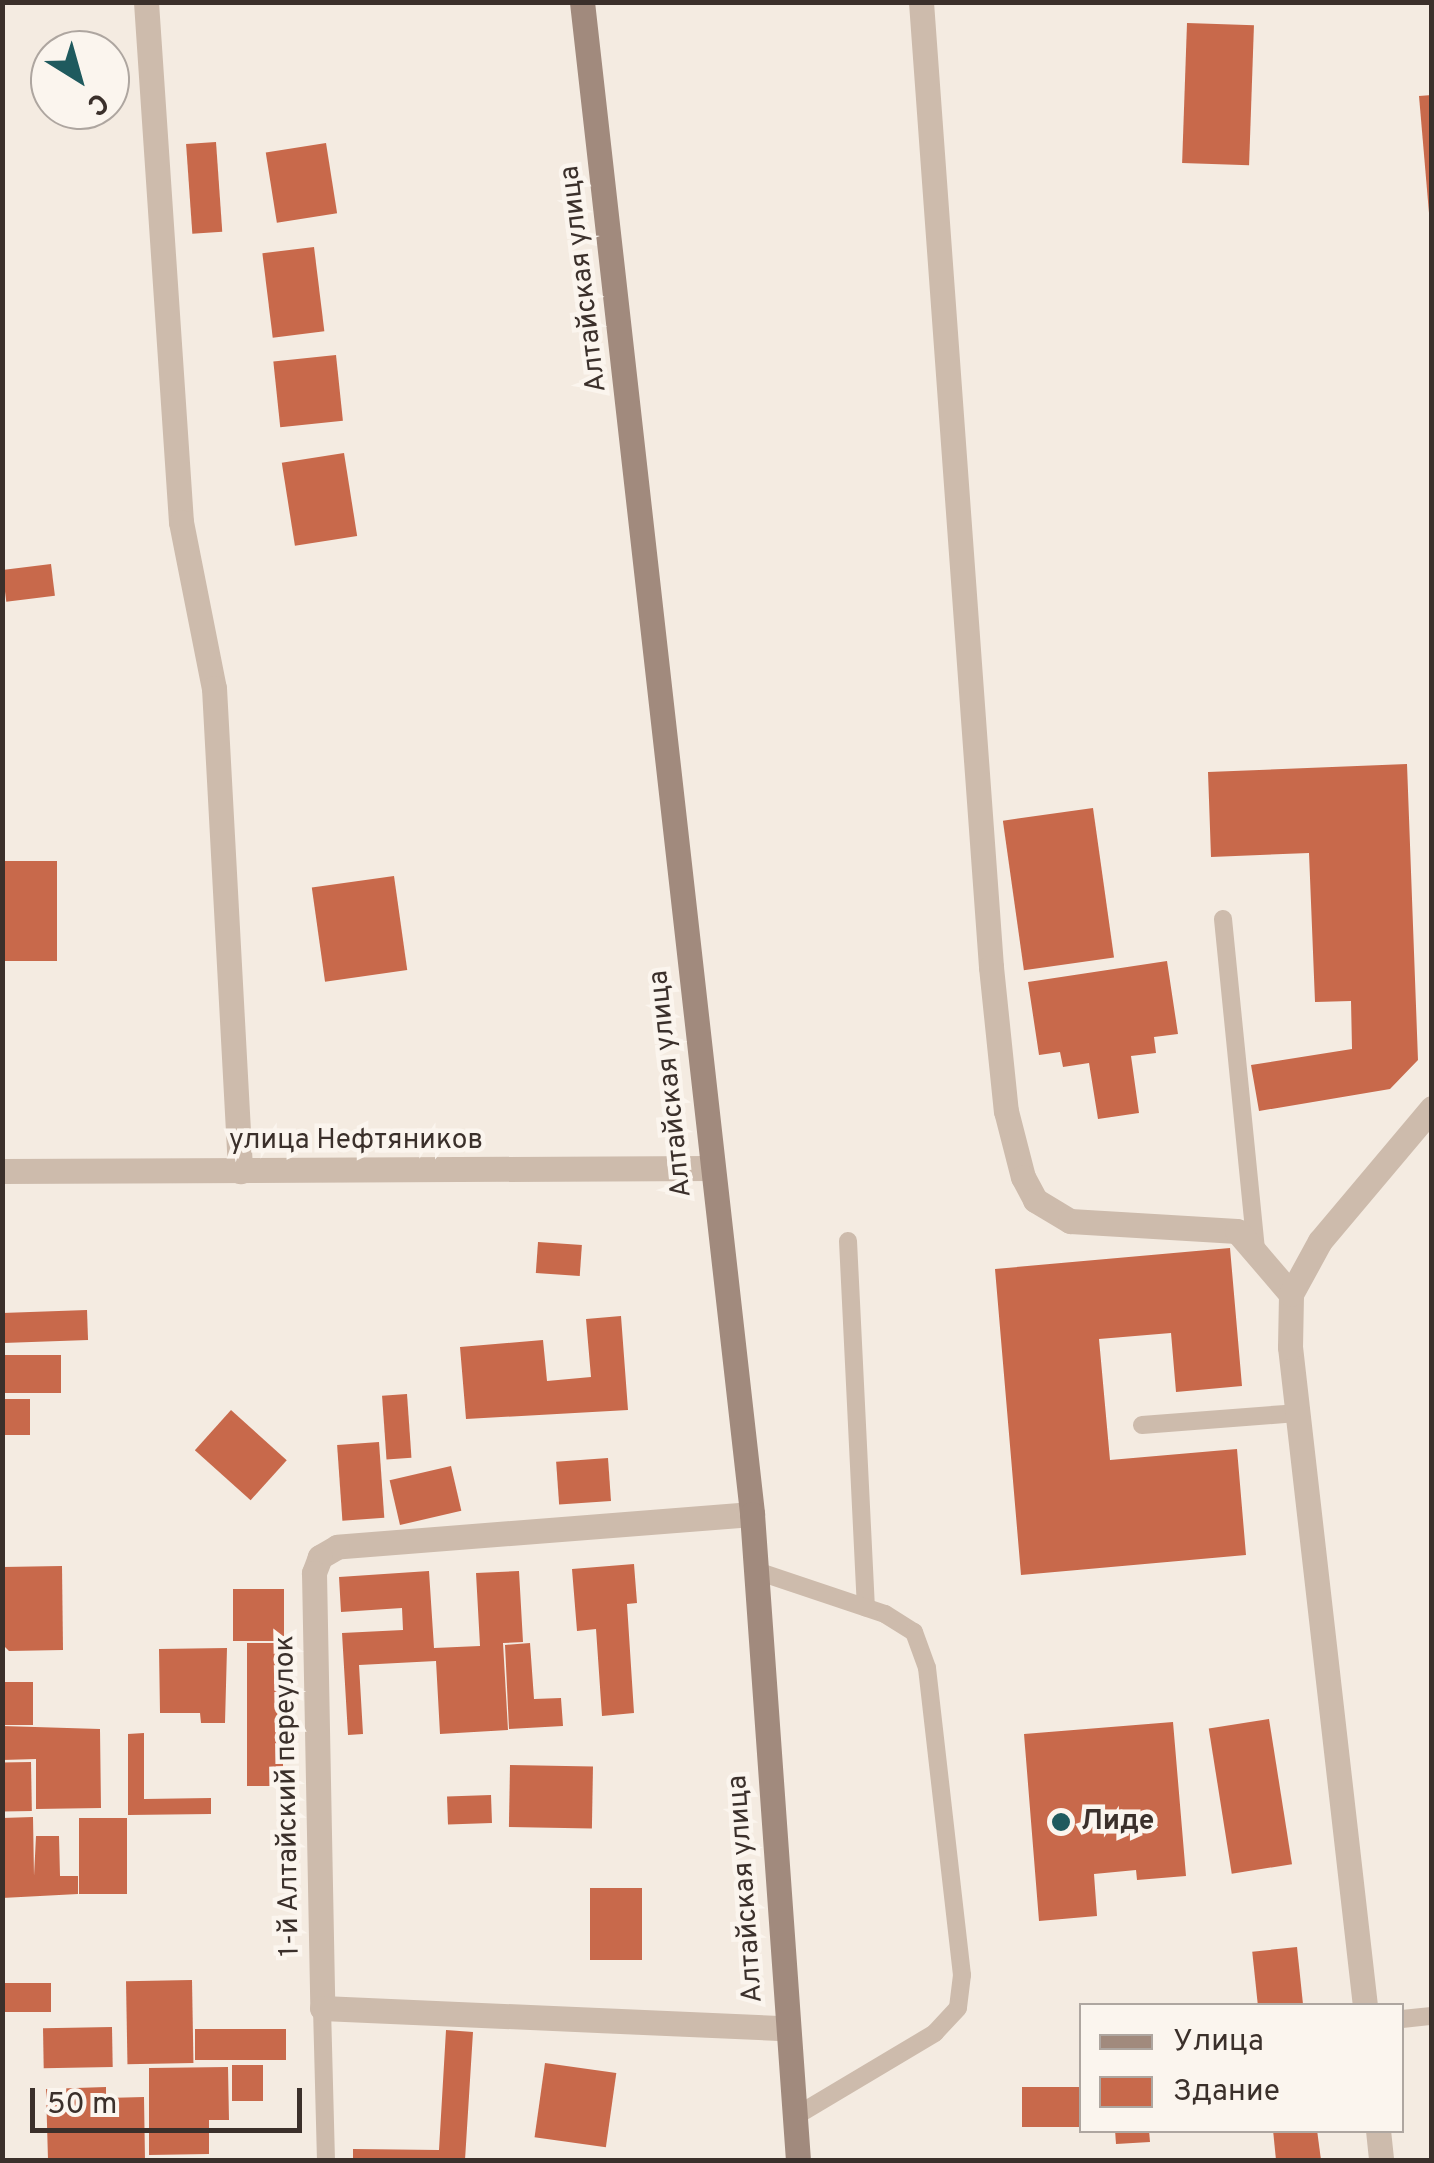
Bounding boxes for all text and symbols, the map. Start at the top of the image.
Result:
north arrow [30,30,130,130]
text: С [79,83,115,122]
street label: Алтайская улица [553,164,615,394]
street label: Алтайская улица [642,969,700,1199]
street label: улица Нефтяников [229,1124,483,1158]
street label: 1-й Алтайский переулок [268,1634,308,1958]
street label: Алтайская улица [721,1774,771,2004]
place label: Лиде [1081,1805,1154,1839]
marker: Лиде [1050,1811,1072,1833]
legend [1079,2003,1404,2133]
text: Улица [1173,2024,1264,2061]
scale bar [35,2068,308,2130]
text: Здание [1173,2074,1280,2111]
text: 50 m [47,2087,117,2124]

